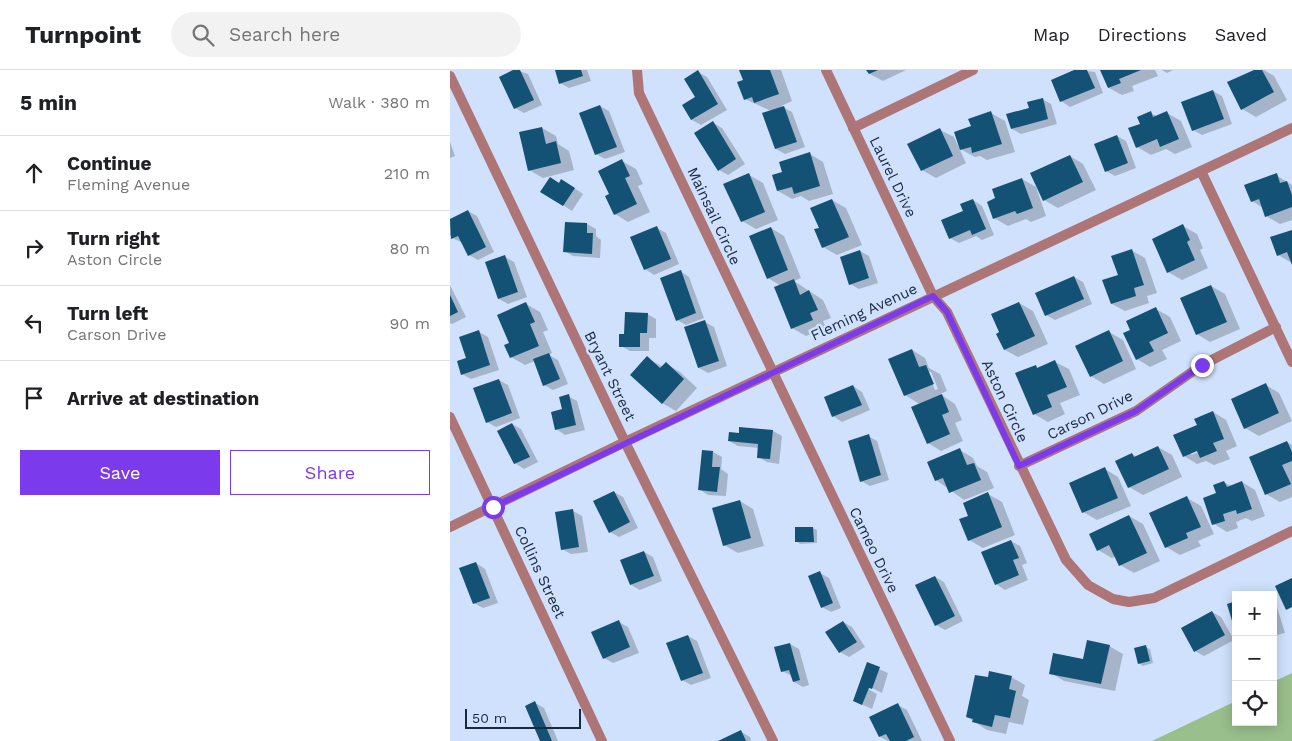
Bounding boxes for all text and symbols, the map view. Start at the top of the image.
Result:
search box [171,12,521,57]
text: Turnpoint [25,21,141,49]
icon: search [189,21,217,49]
text: Search here [229,23,340,46]
text: Map [1033,24,1070,45]
text: Directions [1098,24,1187,45]
text: Saved [1215,24,1267,45]
text: 5 min [20,90,77,115]
text: Walk · 380 m [328,93,430,112]
street label: Laurel Drive [866,134,920,220]
text: Continue [67,152,151,175]
icon: ahead [20,159,48,187]
text: 210 m [384,164,430,183]
street label: Mainsail Circle [683,164,745,268]
text: Fleming Avenue [67,175,190,194]
text: Turn right [67,227,160,250]
icon: right [20,234,48,262]
text: 80 m [389,239,430,258]
text: Aston Circle [67,250,162,269]
street label: Fleming Avenue [808,279,920,345]
text: Turn left [67,302,148,325]
icon: left [20,309,48,337]
text: 90 m [389,314,430,333]
text: Carson Drive [67,325,166,344]
street label: Bryant Street [580,328,640,424]
route end [1191,354,1214,377]
street label: Aston Circle [978,357,1032,445]
icon: arrive [20,384,48,412]
street label: Carson Drive [1044,386,1136,444]
text: Arrive at destination [67,387,259,410]
button: Save [20,450,220,495]
button: Share [230,450,430,495]
route start [482,496,505,519]
street label: Cameo Drive [845,504,903,596]
street label: Collins Street [511,523,570,622]
map controls [1232,591,1277,726]
button: + [1232,591,1277,636]
button: − [1232,636,1277,681]
button: locate [1232,681,1277,726]
scale bar [465,706,581,729]
text: 50 m [472,710,507,726]

